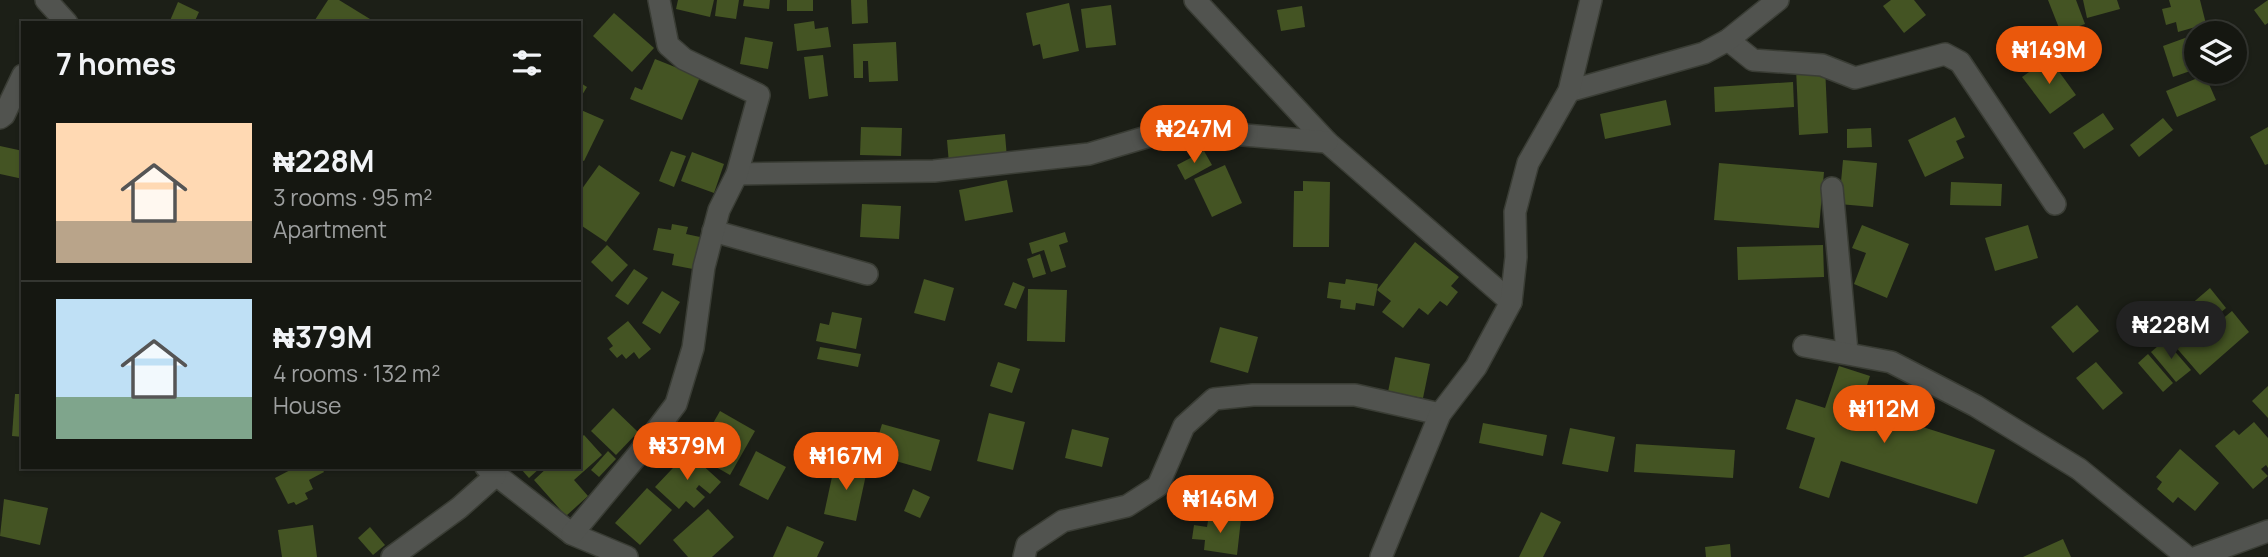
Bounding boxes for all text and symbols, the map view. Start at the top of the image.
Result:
map controls [2184,21,2247,84]
button: layers [2184,21,2247,84]
pin: ₦149M [2000,27,2098,86]
text: ₦149M [2012,33,2086,65]
text: 7 homes [56,43,176,84]
icon: filters [508,44,546,82]
pin: ₦247M [1145,106,1243,165]
text: ₦247M [1156,112,1232,144]
text: ₦228M [273,140,374,181]
icon: home [112,151,196,235]
text: 3 rooms · 95 m² [273,181,432,213]
text: Apartment [273,213,387,245]
pin: ₦228M [2122,302,2220,361]
text: ₦228M [2132,308,2210,340]
text: ₦379M [273,316,372,357]
icon: home [112,327,196,411]
text: 4 rooms · 132 m² [273,357,441,389]
pin: ₦112M [1835,386,1933,445]
text: House [273,389,342,421]
text: ₦112M [1849,392,1919,424]
pin: ₦379M [638,422,736,482]
text: ₦379M [649,429,725,461]
pin: ₦167M [797,433,895,492]
text: ₦167M [810,439,882,471]
pin: ₦146M [1171,476,1269,535]
text: ₦146M [1183,482,1257,514]

